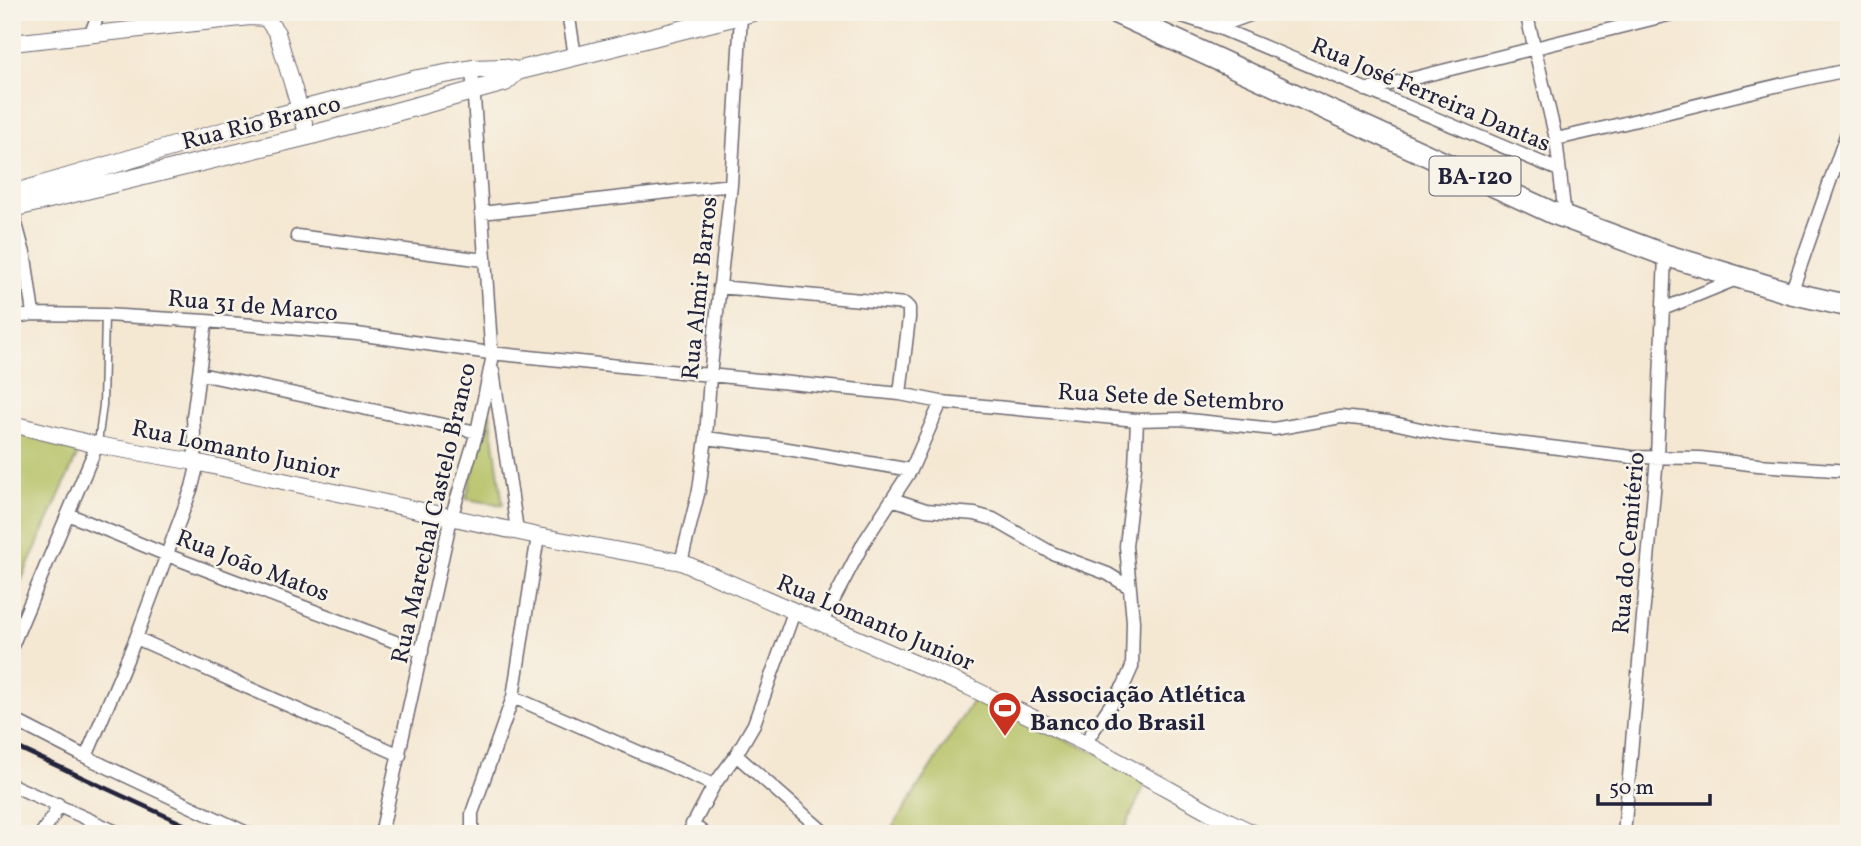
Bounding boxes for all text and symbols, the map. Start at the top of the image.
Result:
street label: Rua José Ferreira Dantas [1305,30,1555,162]
street label: Rua Rio Branco [178,88,345,160]
road number: BA-120 [1430,156,1520,196]
street label: Rua Almir Barros [674,195,728,382]
street label: Rua 31 de Marco [166,283,339,331]
street label: Rua Marechal Castelo Branco [384,360,486,667]
street label: Rua Sete de Setembro [1057,376,1285,422]
street label: Rua Lomanto Junior [128,412,343,490]
street label: Rua do Cemitério [1605,451,1655,636]
street label: Rua João Matos [171,522,334,612]
street label: Rua Lomanto Junior [771,567,979,681]
place label: Associação Atlética Banco do Brasil [1030,679,1246,741]
sports icon: Associação Atlética Banco do Brasil [986,689,1024,738]
scale bar [1598,762,1710,806]
text: 50 m [1609,774,1654,803]

